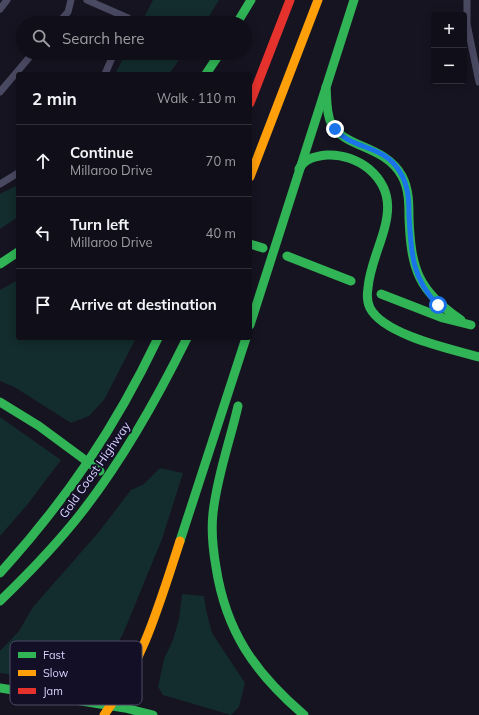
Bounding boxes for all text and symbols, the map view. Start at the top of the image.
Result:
map controls [431,12,467,84]
button: + [431,12,467,48]
search box [16,16,252,60]
icon: search [30,27,52,49]
text: Search here [62,29,144,48]
button: − [431,48,467,84]
text: 2 min [32,88,77,109]
text: Walk · 110 m [157,90,236,106]
route end [326,120,344,138]
text: Continue [70,143,133,162]
icon: ahead [32,150,54,172]
text: 70 m [206,153,236,169]
text: Millaroo Drive [70,162,153,178]
text: Turn left [70,215,129,234]
icon: left [32,222,54,244]
text: 40 m [206,225,236,241]
text: Millaroo Drive [70,234,153,250]
icon: arrive [32,294,54,316]
text: Arrive at destination [70,295,217,314]
route start [429,296,447,314]
street label: Gold Coast Highway [56,418,134,521]
legend [10,641,142,705]
text: Fast [43,648,65,662]
text: Slow [43,666,69,680]
text: Jam [43,684,63,698]

